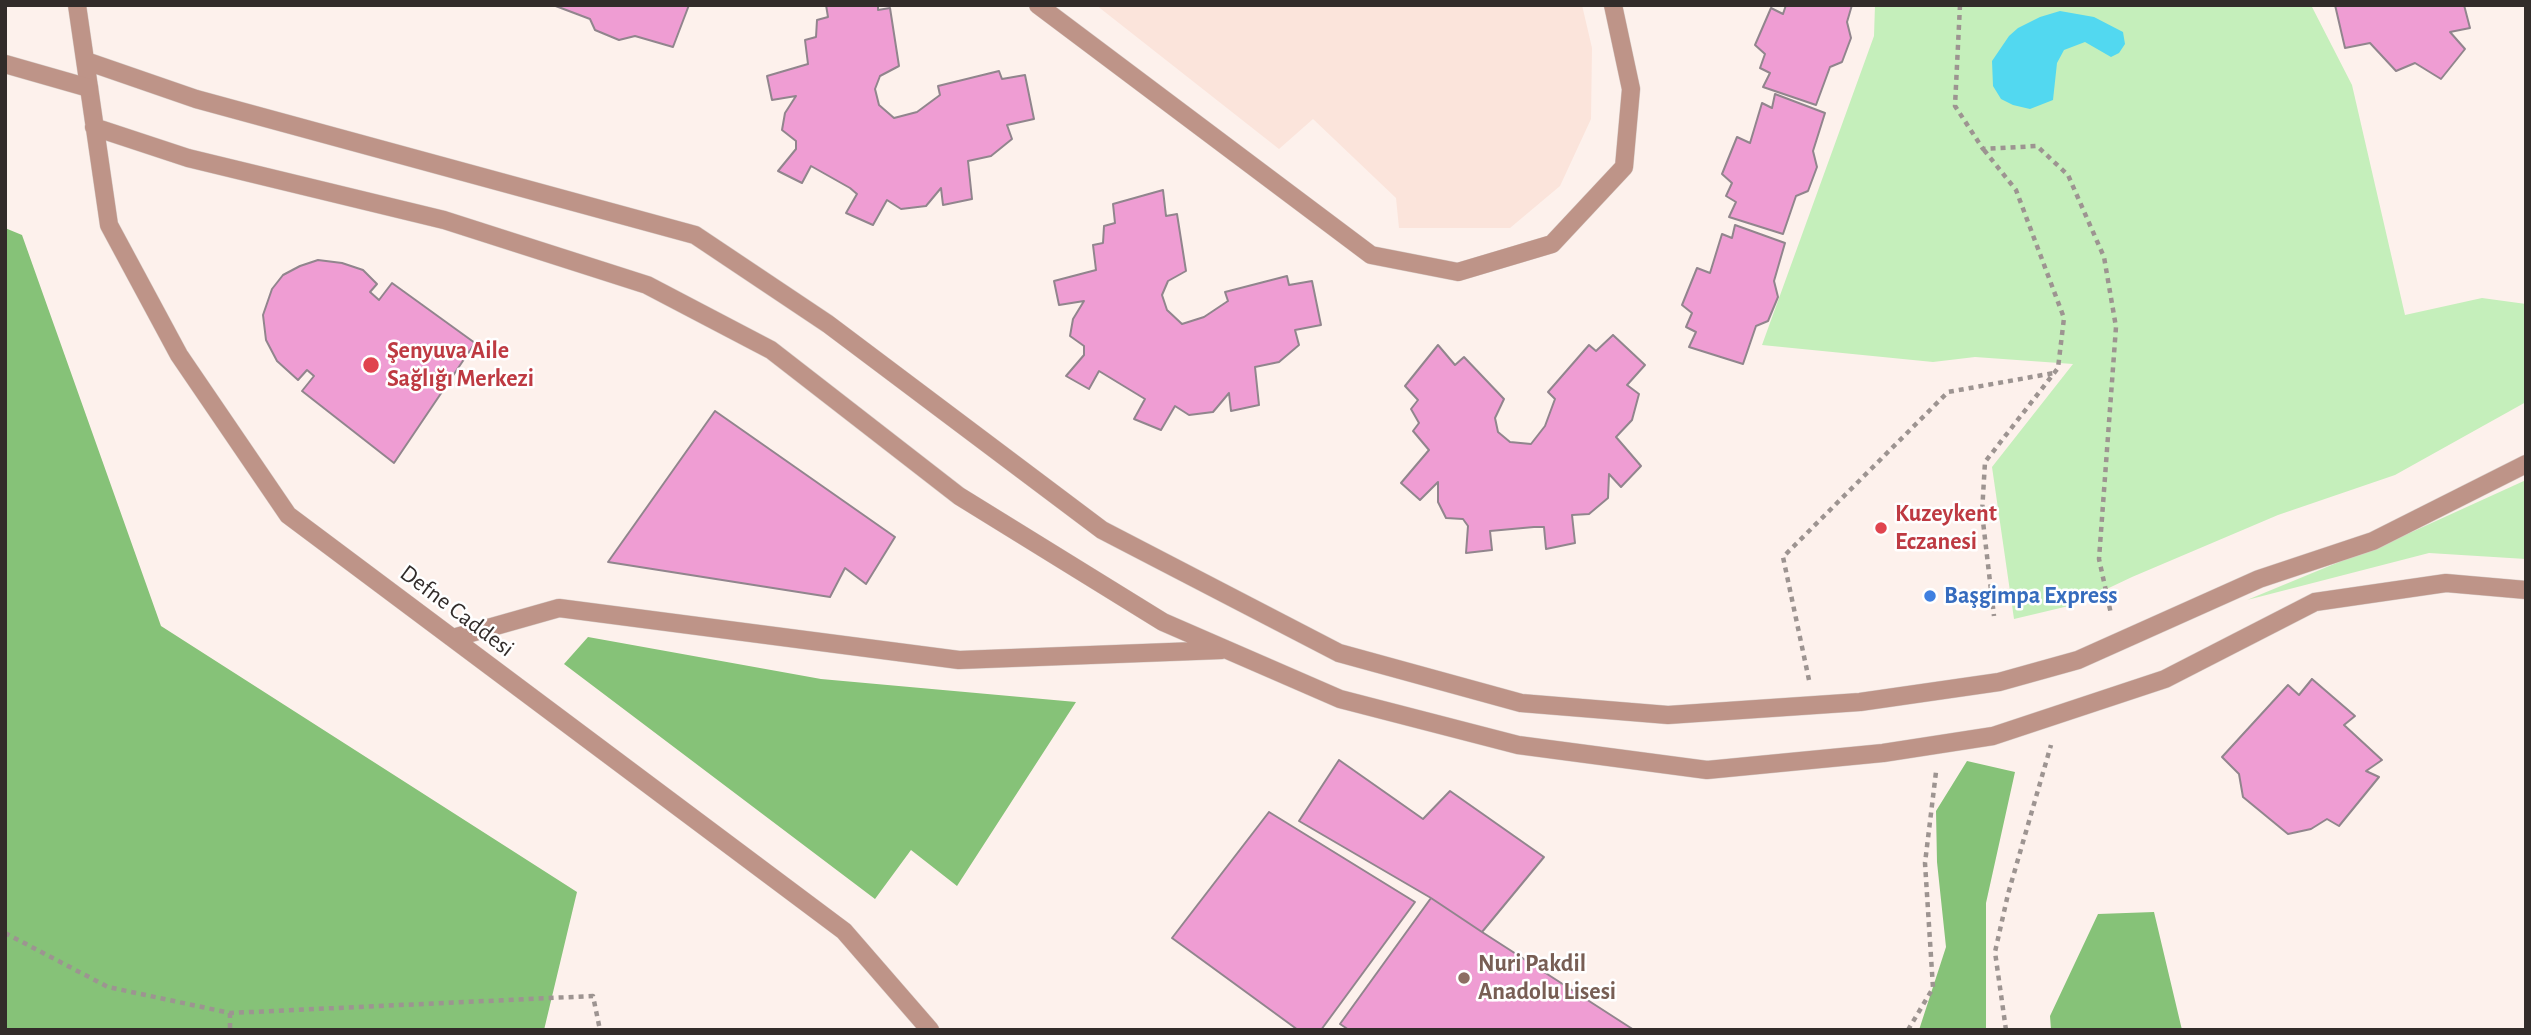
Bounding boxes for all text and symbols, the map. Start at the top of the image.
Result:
place label: Şenyuva Aile Sağlığı Merkezi [387,337,534,393]
marker: Şenyuva Aile Sağlığı Merkezi [361,355,381,375]
place label: Kuzeykent Eczanesi [1895,500,1997,556]
marker: Kuzeykent Eczanesi [1873,520,1889,536]
street label: Defne Caddesi [394,559,520,663]
place label: Başgimpa Express [1944,582,2118,610]
marker: Başgimpa Express [1922,588,1938,604]
place label: Nuri Pakdil Anadolu Lisesi [1478,950,1616,1006]
marker: Nuri Pakdil Anadolu Lisesi [1456,970,1472,986]

